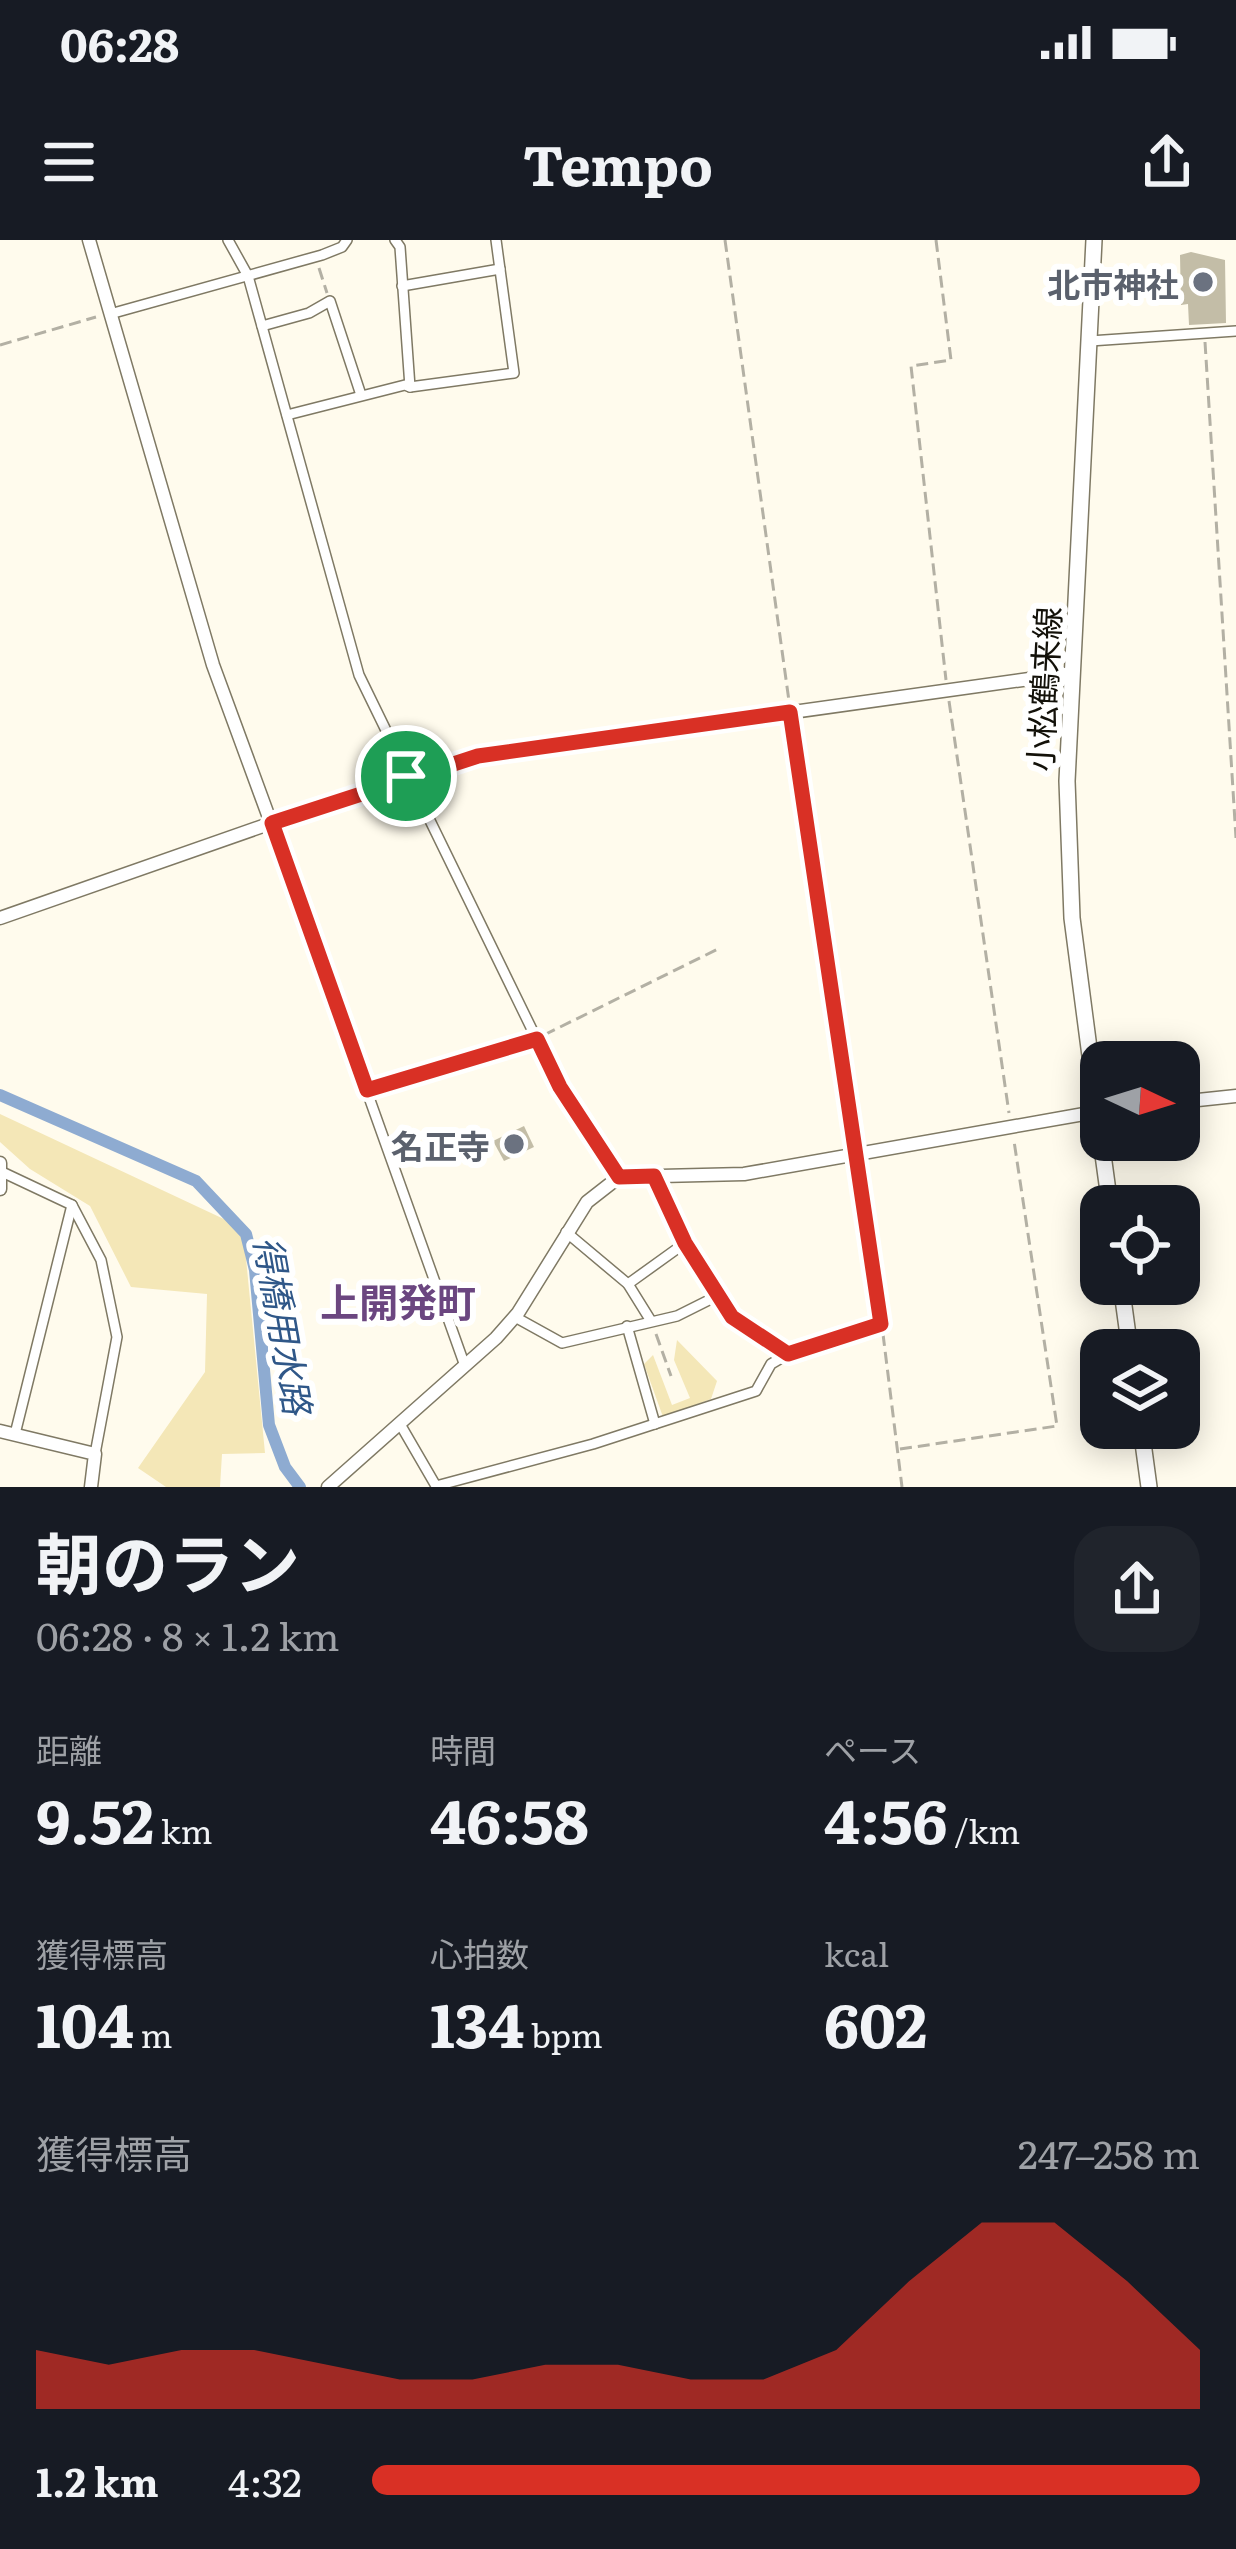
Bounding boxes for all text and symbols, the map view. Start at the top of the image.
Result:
text: 06:28 [60,9,179,76]
text: Tempo [523,122,713,203]
icon: menu [36,129,102,195]
icon: share [1134,129,1200,195]
place label: 北市神社 [1047,258,1179,307]
marker: 北市神社 [1190,269,1216,295]
street label: 小松鶴来線 [1013,605,1071,773]
pin [355,725,457,827]
icon: arrive [373,743,439,809]
north arrow [1080,1041,1200,1161]
map controls [1080,1041,1200,1449]
place label: 名正寺 [391,1120,490,1169]
marker: 名正寺 [501,1131,527,1157]
button: locate [1080,1185,1200,1305]
water label: 得橋用水路 [243,1232,327,1421]
district label: 上開発町 [320,1271,476,1329]
button: layers [1080,1329,1200,1449]
text: 朝のラン [36,1511,300,1609]
button: share [1074,1526,1200,1652]
text: 06:28 · 8 × 1.2 km [36,1605,340,1663]
text: 距離 [36,1724,102,1773]
text: 時間 [430,1724,496,1773]
text: ペース [824,1724,921,1773]
text: 9.52 [36,1773,154,1862]
text: 46:58 [430,1773,589,1862]
text: 4:56 [824,1773,948,1862]
text: km [154,1805,213,1854]
text: /km [948,1805,1020,1854]
text: 獲得標高 [36,1928,168,1977]
text: 心拍数 [430,1928,529,1977]
text: kcal [824,1928,889,1977]
text: 104 [36,1977,134,2066]
text: 134 [430,1977,524,2066]
text: 602 [824,1977,927,2066]
text: m [134,2009,173,2058]
text: bpm [524,2009,603,2058]
text: 獲得標高 [36,2123,192,2181]
text: 247–258 m [1018,2123,1200,2181]
text: 1.2 km [36,2451,159,2509]
text: 4:32 [228,2451,302,2509]

